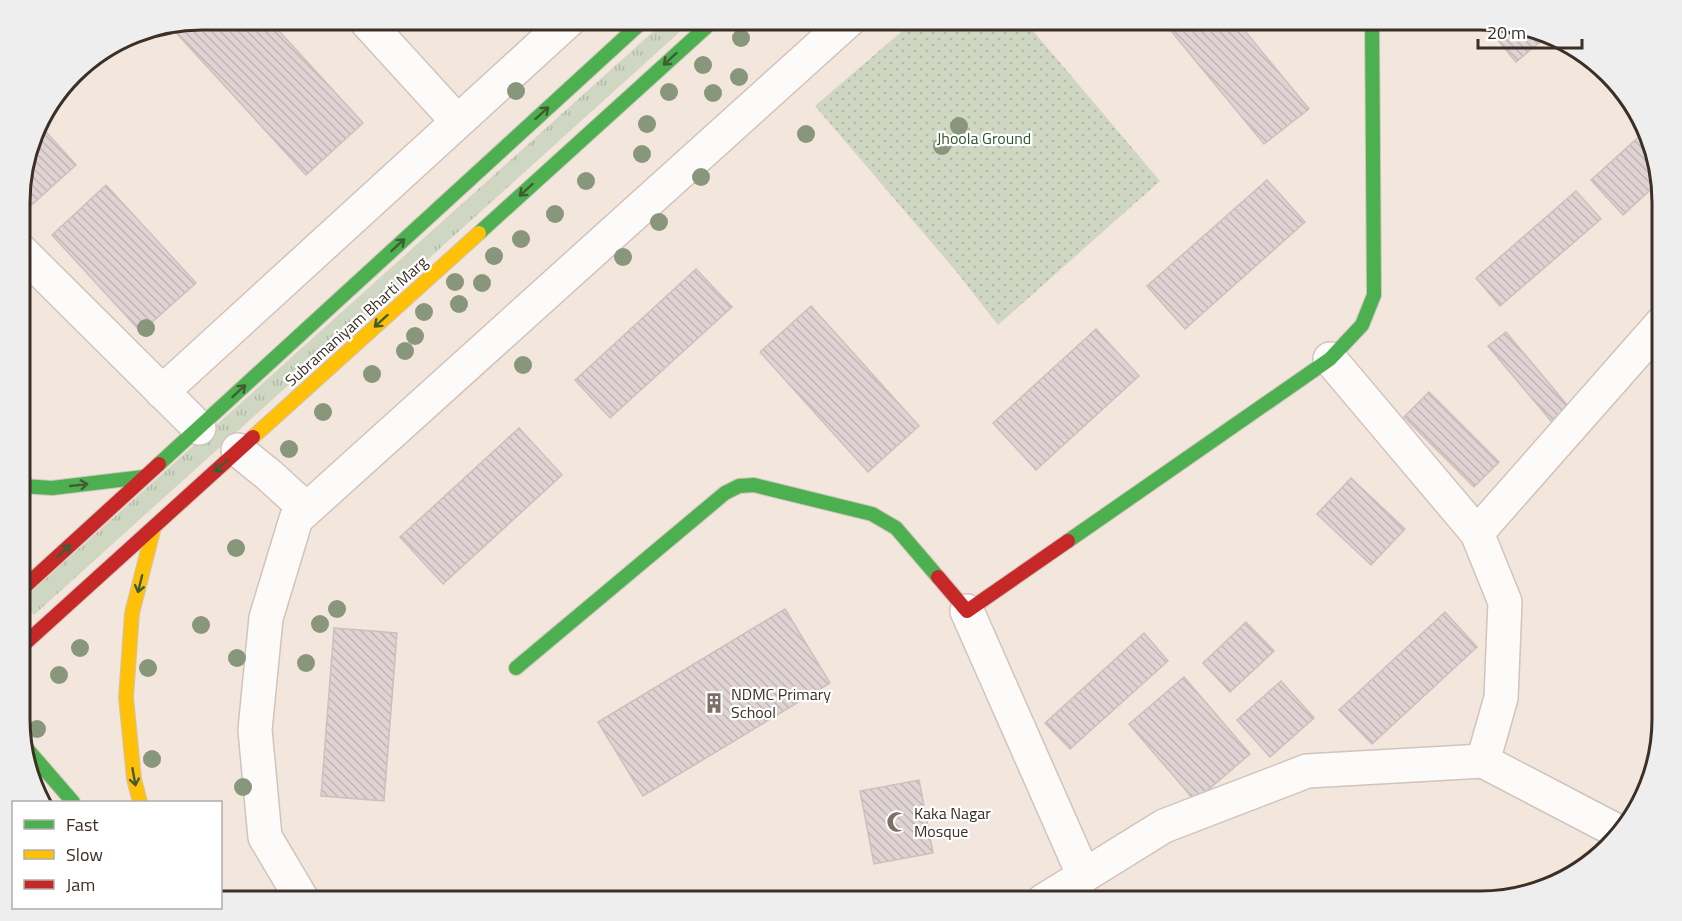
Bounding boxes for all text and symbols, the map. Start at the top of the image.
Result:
scale bar [1478,12,1582,50]
text: 20 m [1487,19,1526,46]
one-way arrow [663,52,678,66]
one-way arrow [534,106,549,120]
park label: Jhoola Ground [937,126,1031,150]
one-way arrow [519,183,534,197]
one-way arrow [391,238,406,252]
street label: Subramaniyam Bharti Marg [279,250,433,392]
one-way arrow [374,314,389,328]
one-way arrow [231,384,246,398]
one-way arrow [214,459,229,473]
one-way arrow [69,479,89,490]
one-way arrow [56,544,71,558]
one-way arrow [133,574,145,593]
place label: NDMC Primary School [731,682,831,724]
building icon: NDMC Primary School [702,691,726,715]
one-way arrow [129,767,140,786]
legend [12,801,222,909]
place label: Kaka Nagar Mosque [914,801,991,843]
mosque icon: Kaka Nagar Mosque [885,810,909,834]
text: Fast [66,811,99,838]
text: Slow [66,841,103,868]
text: Jam [66,871,95,898]

